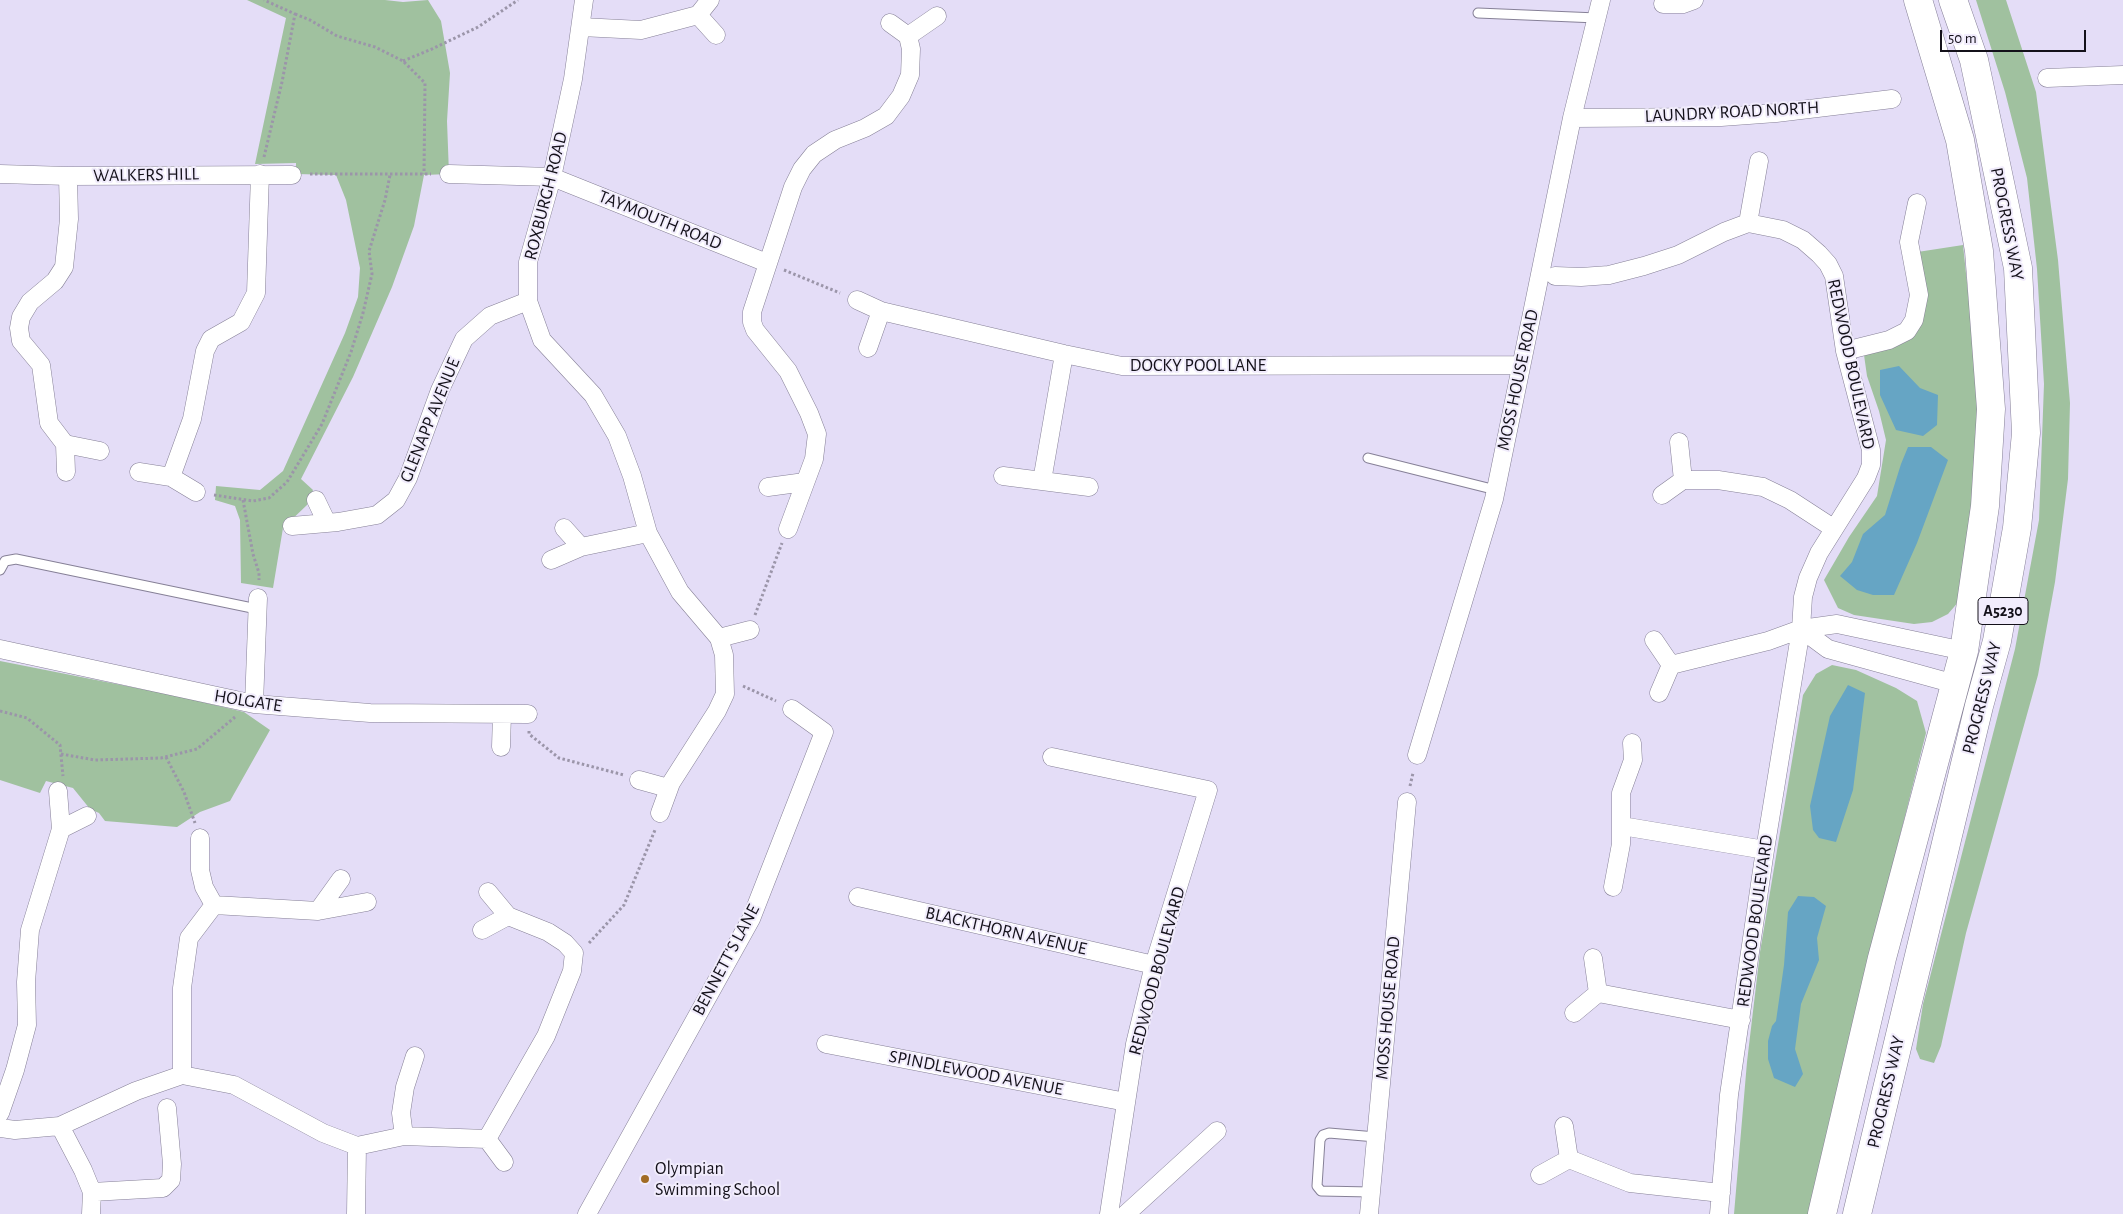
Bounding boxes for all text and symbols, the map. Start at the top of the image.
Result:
scale bar [1943,20,2089,52]
text: 50 m [1948,31,1977,46]
street label: LAUNDRY ROAD NORTH [1644,97,1820,127]
street label: ROXBURGH ROAD [520,130,572,262]
street label: WALKERS HILL [93,163,199,187]
street label: PROGRESS WAY [1985,166,2029,282]
street label: TAYMOUTH ROAD [595,185,725,255]
street label: REDWOOD BOULEVARD [1822,277,1880,451]
street label: MOSS HOUSE ROAD [1493,308,1543,452]
street label: GLENAPP AVENUE [395,355,465,485]
street label: DOCKY POOL LANE [1130,355,1266,377]
road number: A5230 [1978,598,2028,624]
street label: PROGRESS WAY [1958,640,2006,756]
street label: HOLGATE [213,685,283,717]
street label: REDWOOD BOULEVARD [1732,834,1778,1008]
street label: REDWOOD BOULEVARD [1124,884,1190,1058]
street label: BENNETT'S LANE [688,901,764,1019]
street label: BLACKTHORN AVENUE [923,902,1089,960]
street label: MOSS HOUSE ROAD [1371,936,1405,1080]
street label: PROGRESS WAY [1863,1034,1909,1150]
street label: SPINDLEWOOD AVENUE [887,1046,1065,1100]
place label: Olympian Swimming School [655,1158,780,1200]
marker: Olympian Swimming School [639,1173,651,1185]

